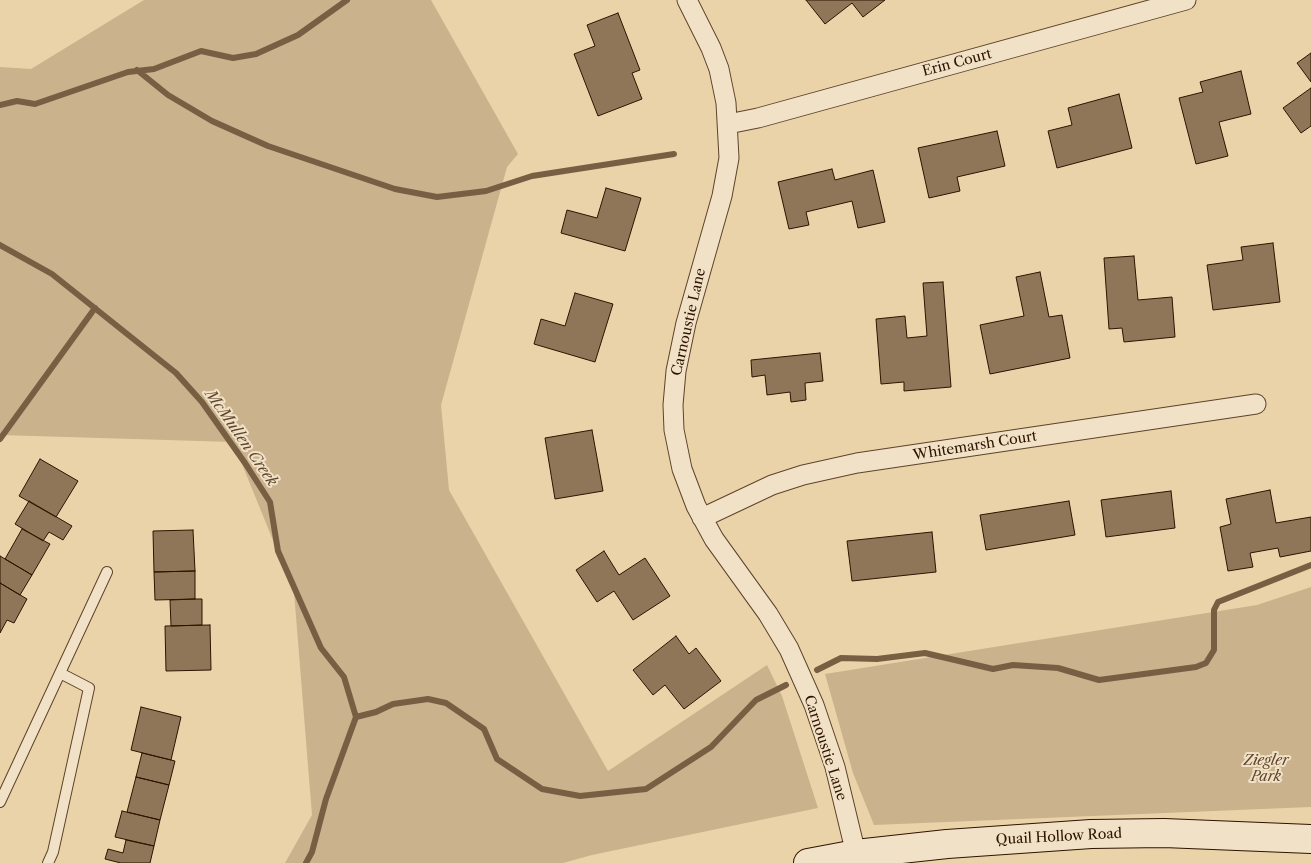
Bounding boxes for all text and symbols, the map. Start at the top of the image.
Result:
street label: Erin Court [920,46,994,80]
street label: Carnoustie Lane [668,267,710,377]
water label: McMullen Creek [201,386,281,490]
street label: Whitemarsh Court [912,428,1038,464]
street label: Carnoustie Lane [800,693,850,803]
park label: Ziegler Park [1243,753,1289,786]
street label: Quail Hollow Road [995,825,1123,849]

